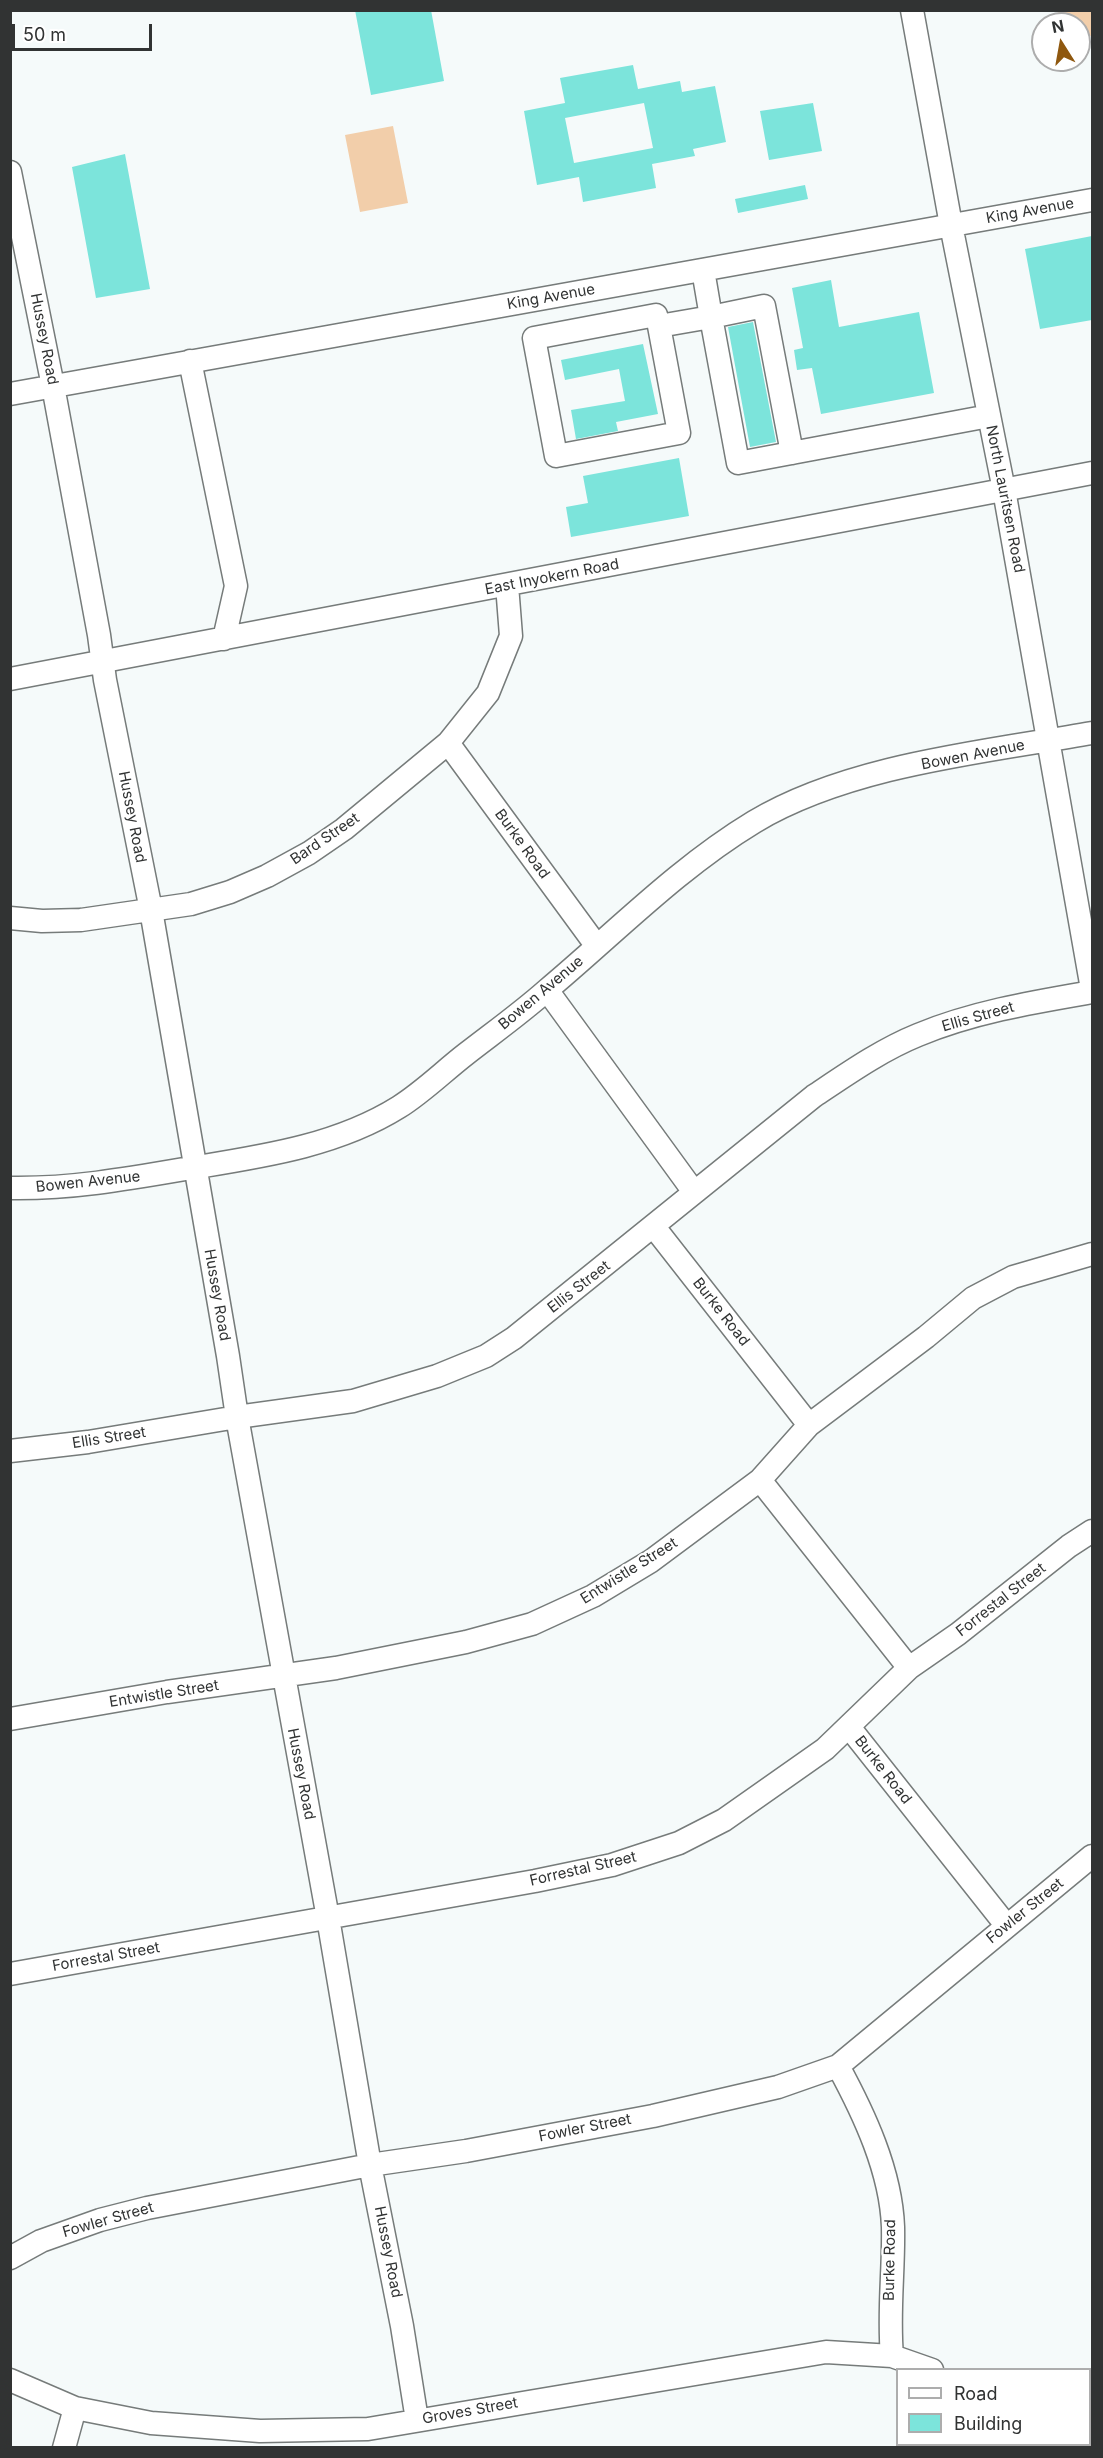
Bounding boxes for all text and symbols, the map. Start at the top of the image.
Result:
scale bar [15,12,154,50]
north arrow [1031,12,1091,72]
text: N [1050,15,1066,37]
text: 50 m [23,24,66,45]
street label: King Avenue [985,194,1075,228]
street label: King Avenue [506,280,596,314]
street label: Hussey Road [26,292,62,386]
street label: North Lauritsen Road [982,424,1028,574]
street label: East Inyokern Road [483,555,621,599]
street label: Bowen Avenue [920,736,1026,774]
street label: Hussey Road [114,770,150,864]
street label: Burke Road [491,806,553,882]
street label: Bard Street [287,809,363,869]
street label: Bowen Avenue [495,952,587,1034]
street label: Ellis Street [940,998,1016,1036]
street label: Bowen Avenue [35,1168,141,1196]
street label: Hussey Road [200,1248,234,1342]
street label: Ellis Street [544,1257,614,1317]
street label: Burke Road [689,1274,753,1350]
street label: Ellis Street [71,1423,147,1453]
street label: Entwistle Street [577,1534,681,1608]
street label: Forrestal Street [953,1559,1049,1641]
street label: Entwistle Street [108,1676,220,1712]
street label: Hussey Road [283,1727,319,1821]
street label: Burke Road [851,1732,915,1808]
street label: Forrestal Street [528,1848,638,1890]
street label: Fowler Street [983,1874,1067,1948]
street label: Forrestal Street [51,1939,161,1975]
street label: Fowler Street [537,2110,633,2146]
street label: Fowler Street [60,2198,156,2242]
street label: Hussey Road [370,2205,406,2299]
street label: Burke Road [880,2219,900,2301]
legend [896,2368,1091,2446]
text: Road [954,2383,997,2404]
street label: Groves Street [421,2394,519,2428]
text: Building [954,2413,1022,2434]

